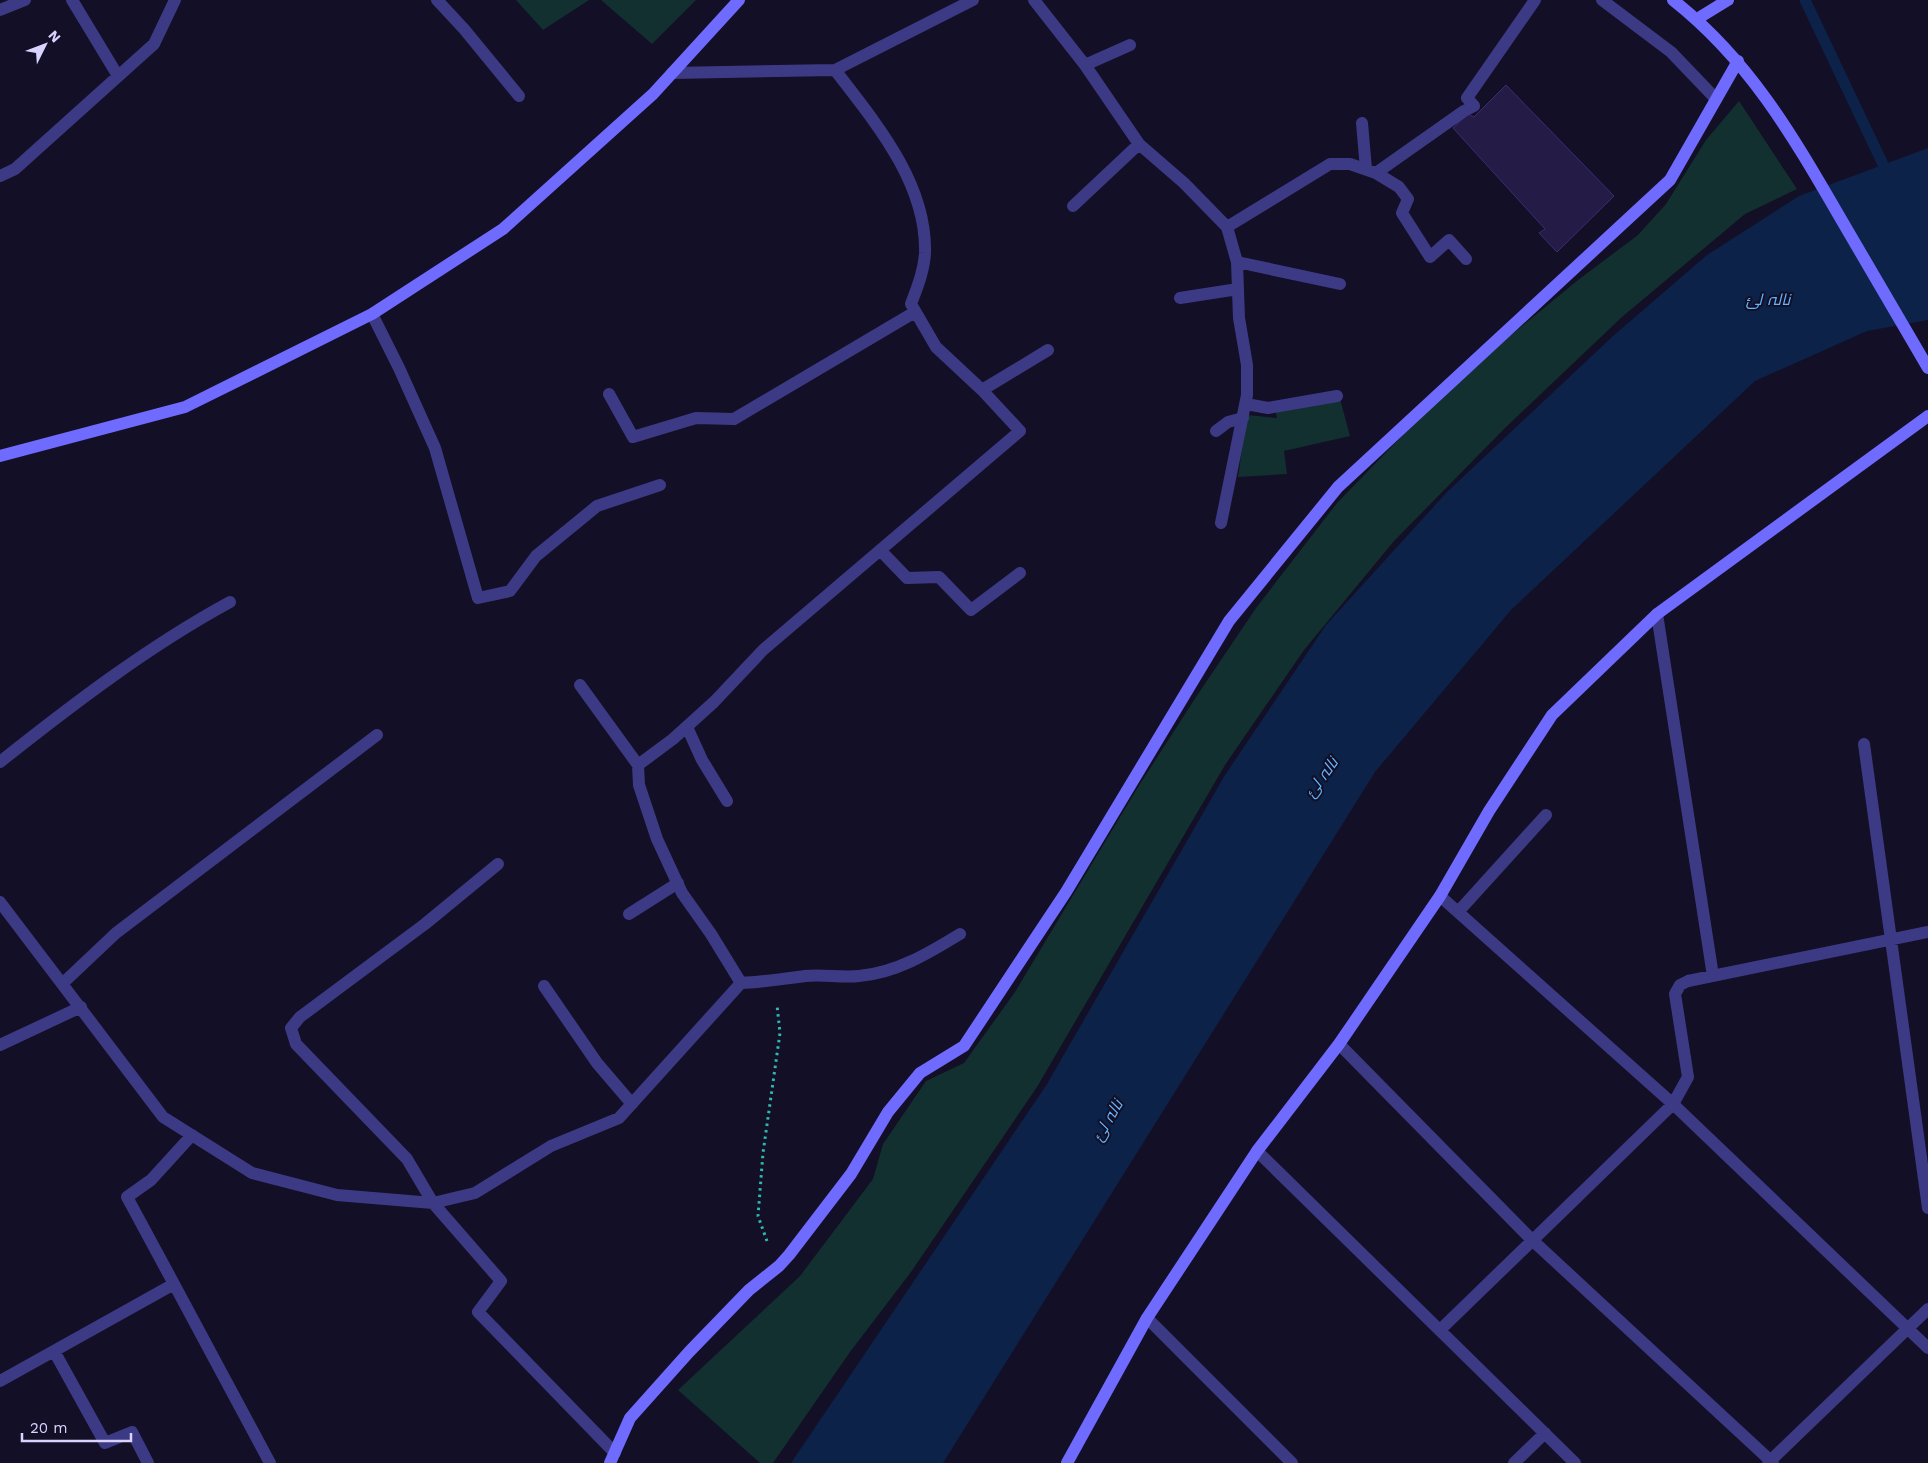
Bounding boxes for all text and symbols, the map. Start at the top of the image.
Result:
north arrow [20,20,70,70]
text: N [45,27,64,46]
water label: نالہ لئ [1746,290,1792,309]
water label: نالہ لئ [1301,752,1343,801]
water label: نالہ لئ [1088,1095,1128,1144]
scale bar [22,1410,131,1442]
text: 20 m [30,1419,68,1437]

